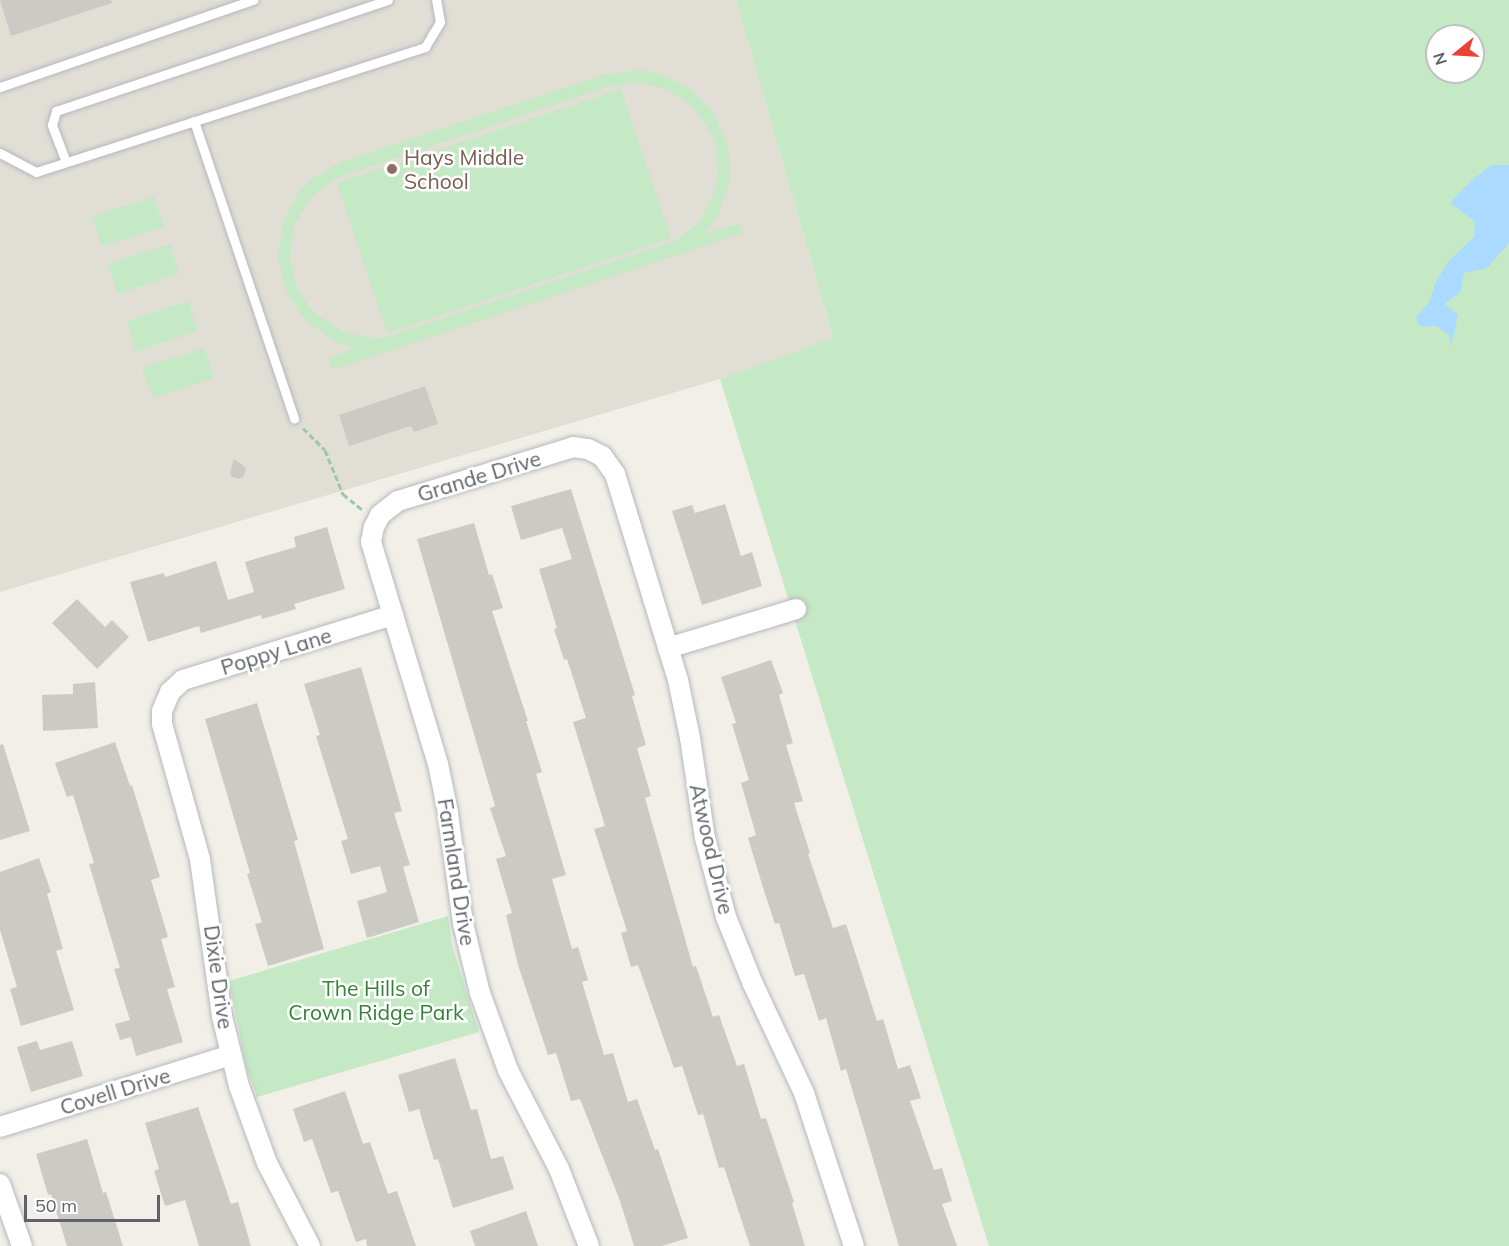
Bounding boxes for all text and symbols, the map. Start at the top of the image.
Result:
north arrow [1425,24,1485,84]
text: N [1428,50,1451,68]
place label: Hays Middle School [404,144,524,194]
marker: Hays Middle School [385,162,399,176]
street label: Grande Drive [414,445,544,507]
street label: Poppy Lane [217,622,335,680]
street label: Atwood Drive [685,781,739,917]
street label: Farmland Drive [433,797,481,947]
street label: Dixie Drive [199,923,239,1031]
park label: The Hills of Crown Ridge Park [288,975,464,1025]
street label: Covell Drive [57,1062,173,1120]
scale bar [27,1183,164,1221]
text: 50 m [35,1194,77,1217]

